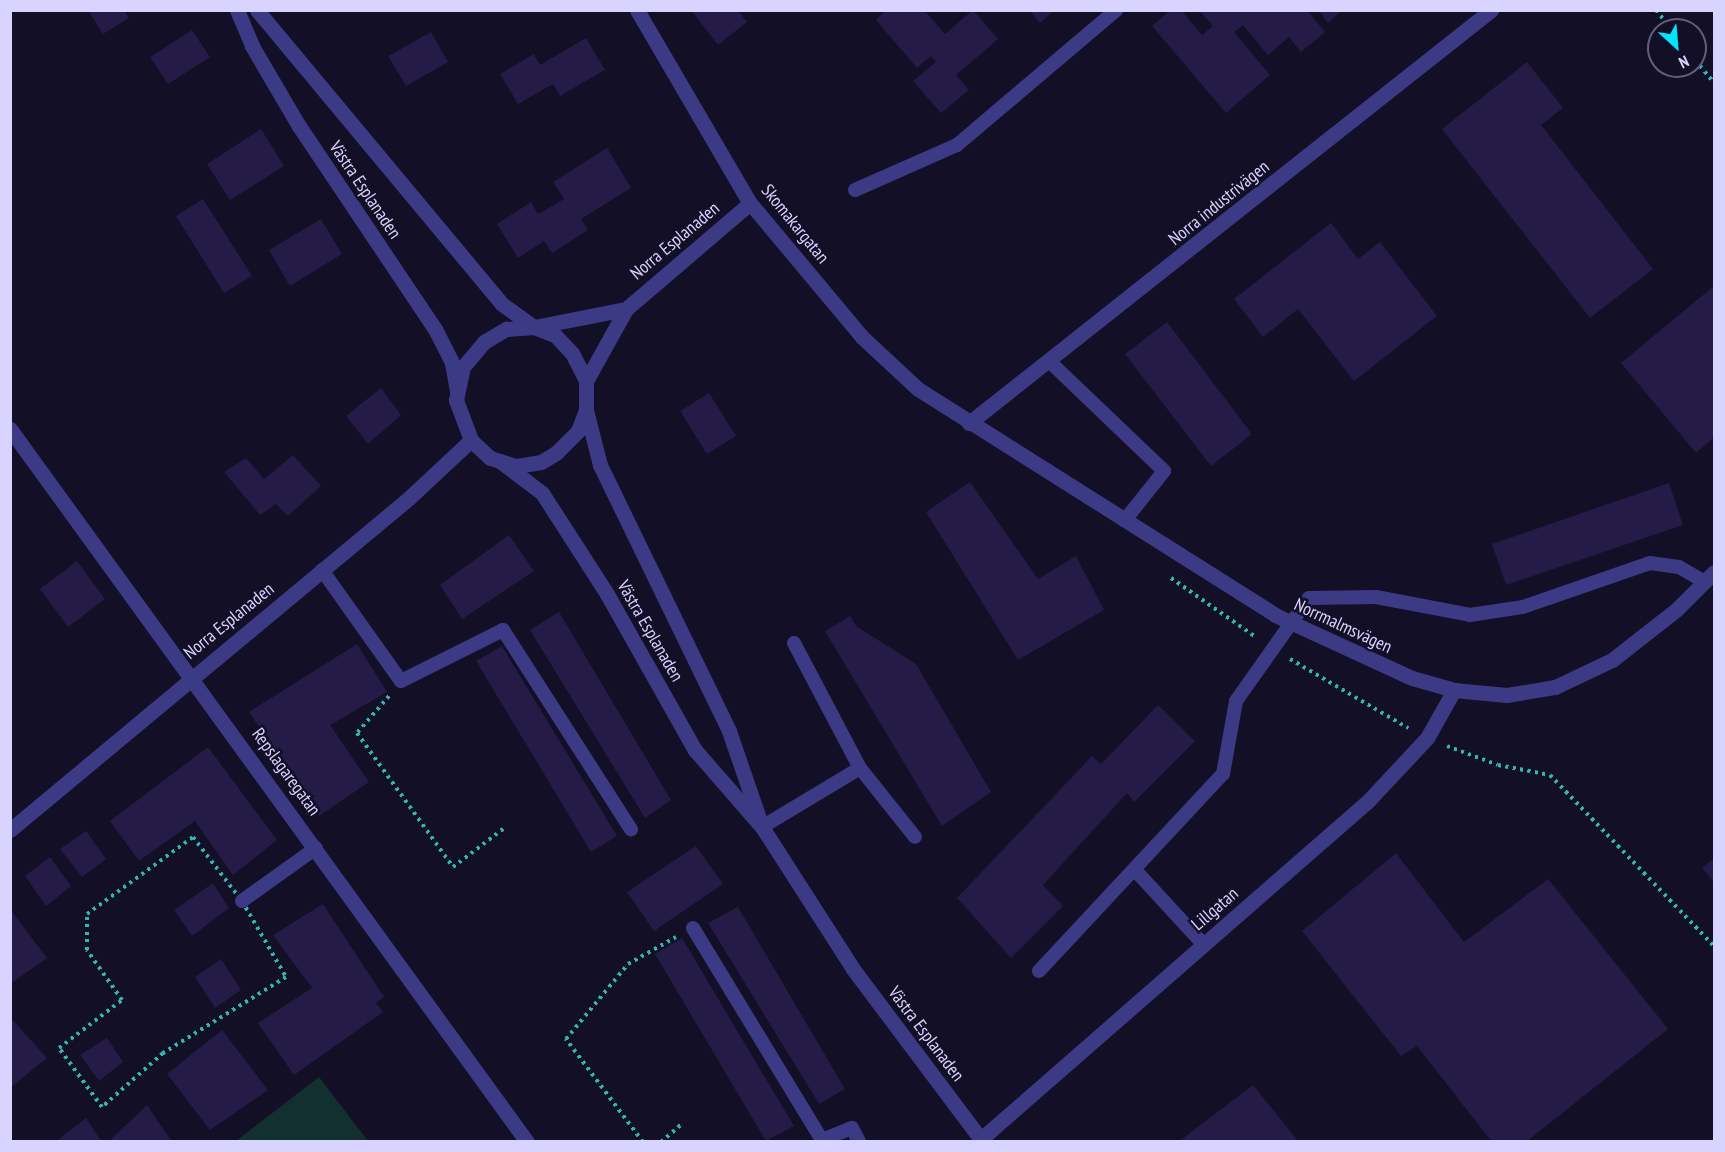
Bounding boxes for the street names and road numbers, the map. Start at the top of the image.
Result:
street label: Västra Esplanaden [324,137,406,243]
street label: Norra industrivägen [1164,156,1274,250]
street label: Skomakargatan [757,180,833,268]
street label: Norra Esplanaden [626,198,724,284]
street label: Västra Esplanaden [612,577,688,685]
street label: Norra Esplanaden [180,578,278,664]
street label: Norrmalmsvägen [1291,594,1395,658]
street label: Repslagaregatan [247,724,325,820]
street label: Lillgatan [1187,883,1243,935]
street label: Västra Esplanaden [883,982,969,1086]

